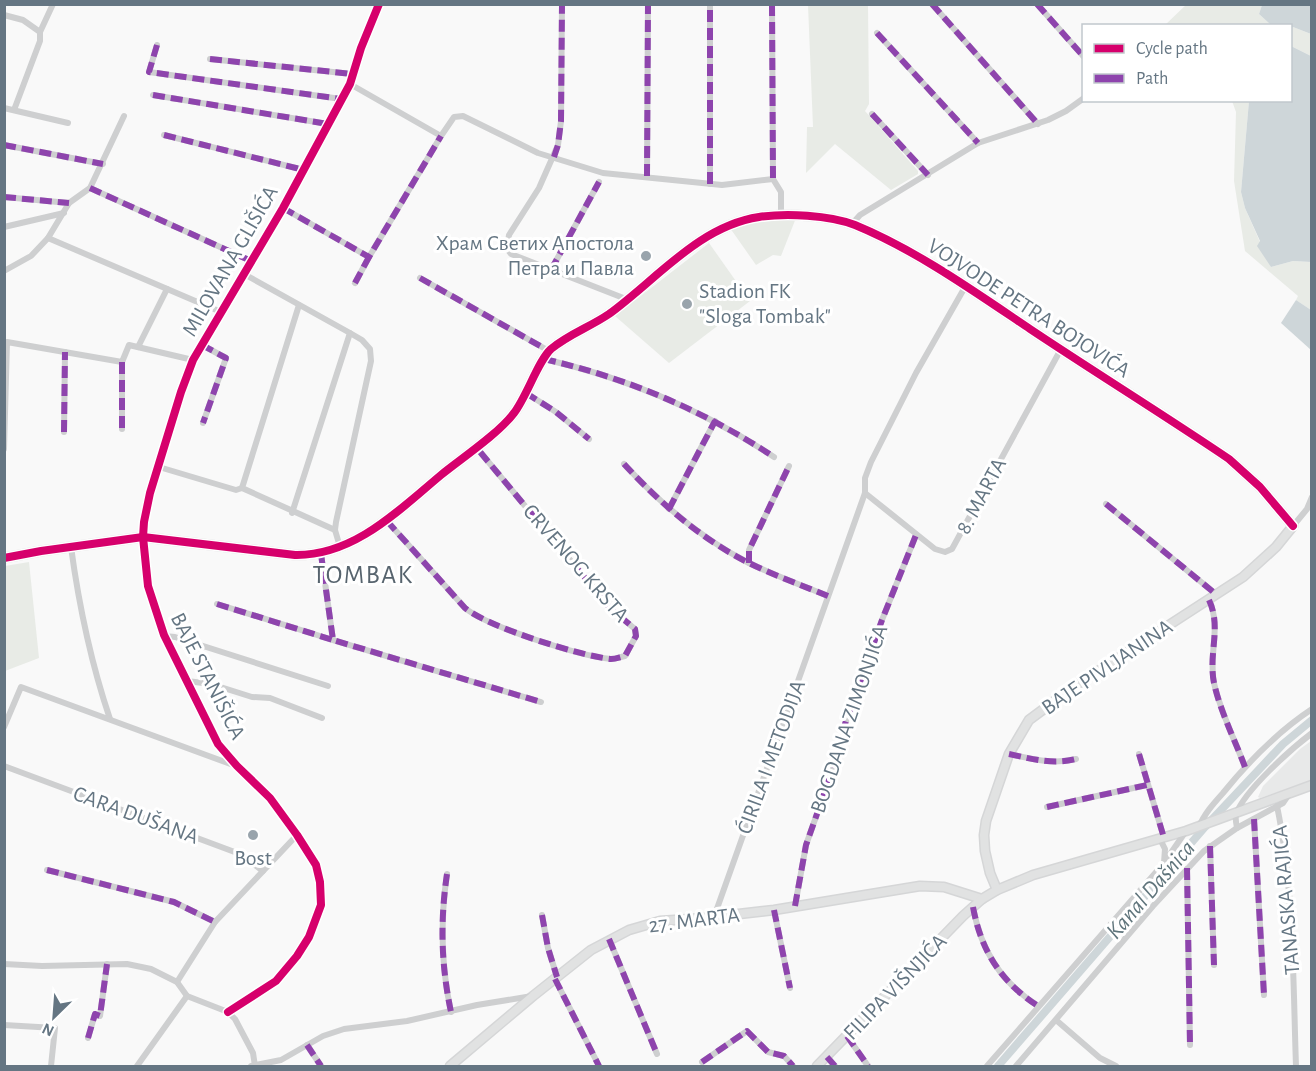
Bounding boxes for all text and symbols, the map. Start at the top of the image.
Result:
legend [1082,24,1292,102]
text: Cycle path [1136,40,1208,58]
text: Path [1136,70,1168,88]
street label: MILOVANA GLIŠIĆA [177,181,282,340]
place label: Храм Светих Апостола Петра и Павла [436,232,634,279]
street label: VOJVODE PETRA BOJOVIĆA [924,234,1135,382]
marker: Храм Светих Апостола Петра и Павла [639,249,653,263]
place label: Stadion FK "Sloga Tombak" [699,280,831,327]
marker: Stadion FK "Sloga Tombak" [680,297,694,311]
street label: 8. MARTA [952,454,1010,538]
street label: CRVENOG KRSTA [519,500,633,626]
district label: TOMBAK [313,562,413,588]
street label: BAJE STANIŠIĆA [167,609,250,743]
street label: BAJE PIVLJANINA [1038,615,1177,719]
street label: BOGDANA ZIMONJIĆA [806,622,892,816]
street label: ĆIRILA I METODIJA [732,677,809,837]
street label: CARA DUŠANA [70,781,202,848]
street label: TANASKA RAJIĆA [1267,824,1304,976]
marker: Bost [246,828,260,842]
water label: Kanal Dašnica [1102,836,1200,944]
place label: Bost [234,847,272,869]
street label: 27. MARTA [647,903,741,937]
street label: FILIPA VIŠNJIĆA [839,929,951,1044]
north arrow [24,987,84,1047]
text: N [40,1020,57,1039]

